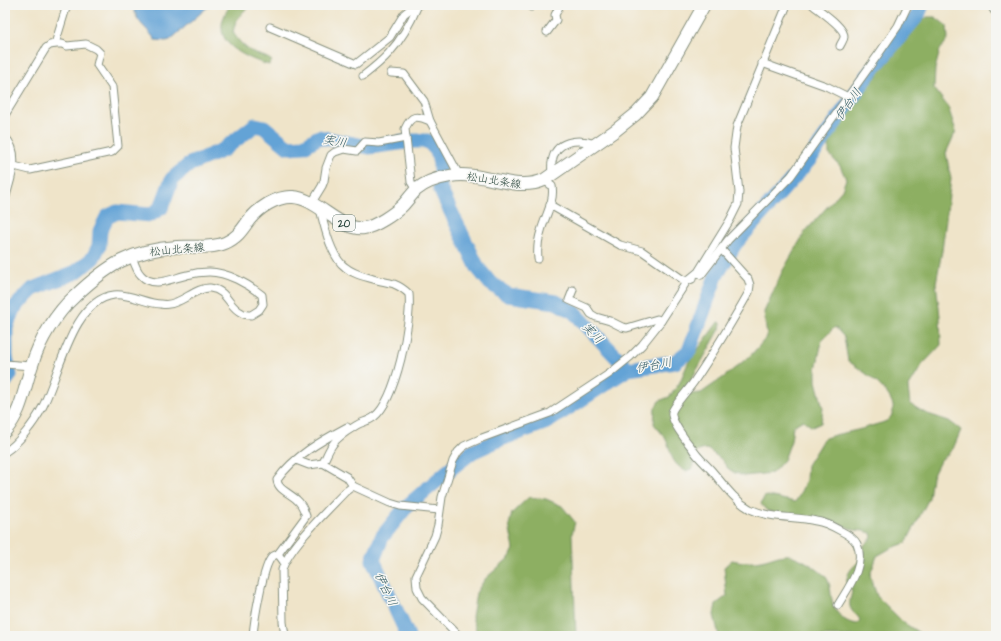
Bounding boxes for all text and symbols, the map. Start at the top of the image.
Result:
water label: 伊台川 [831,85,866,124]
water label: 実川 [322,131,348,152]
street label: 松山北条線 [466,169,522,192]
road number: 20 [333,215,355,231]
street label: 松山北条線 [149,240,205,259]
water label: 実川 [578,319,607,348]
water label: 伊台川 [635,354,673,377]
water label: 伊台川 [370,569,401,609]

